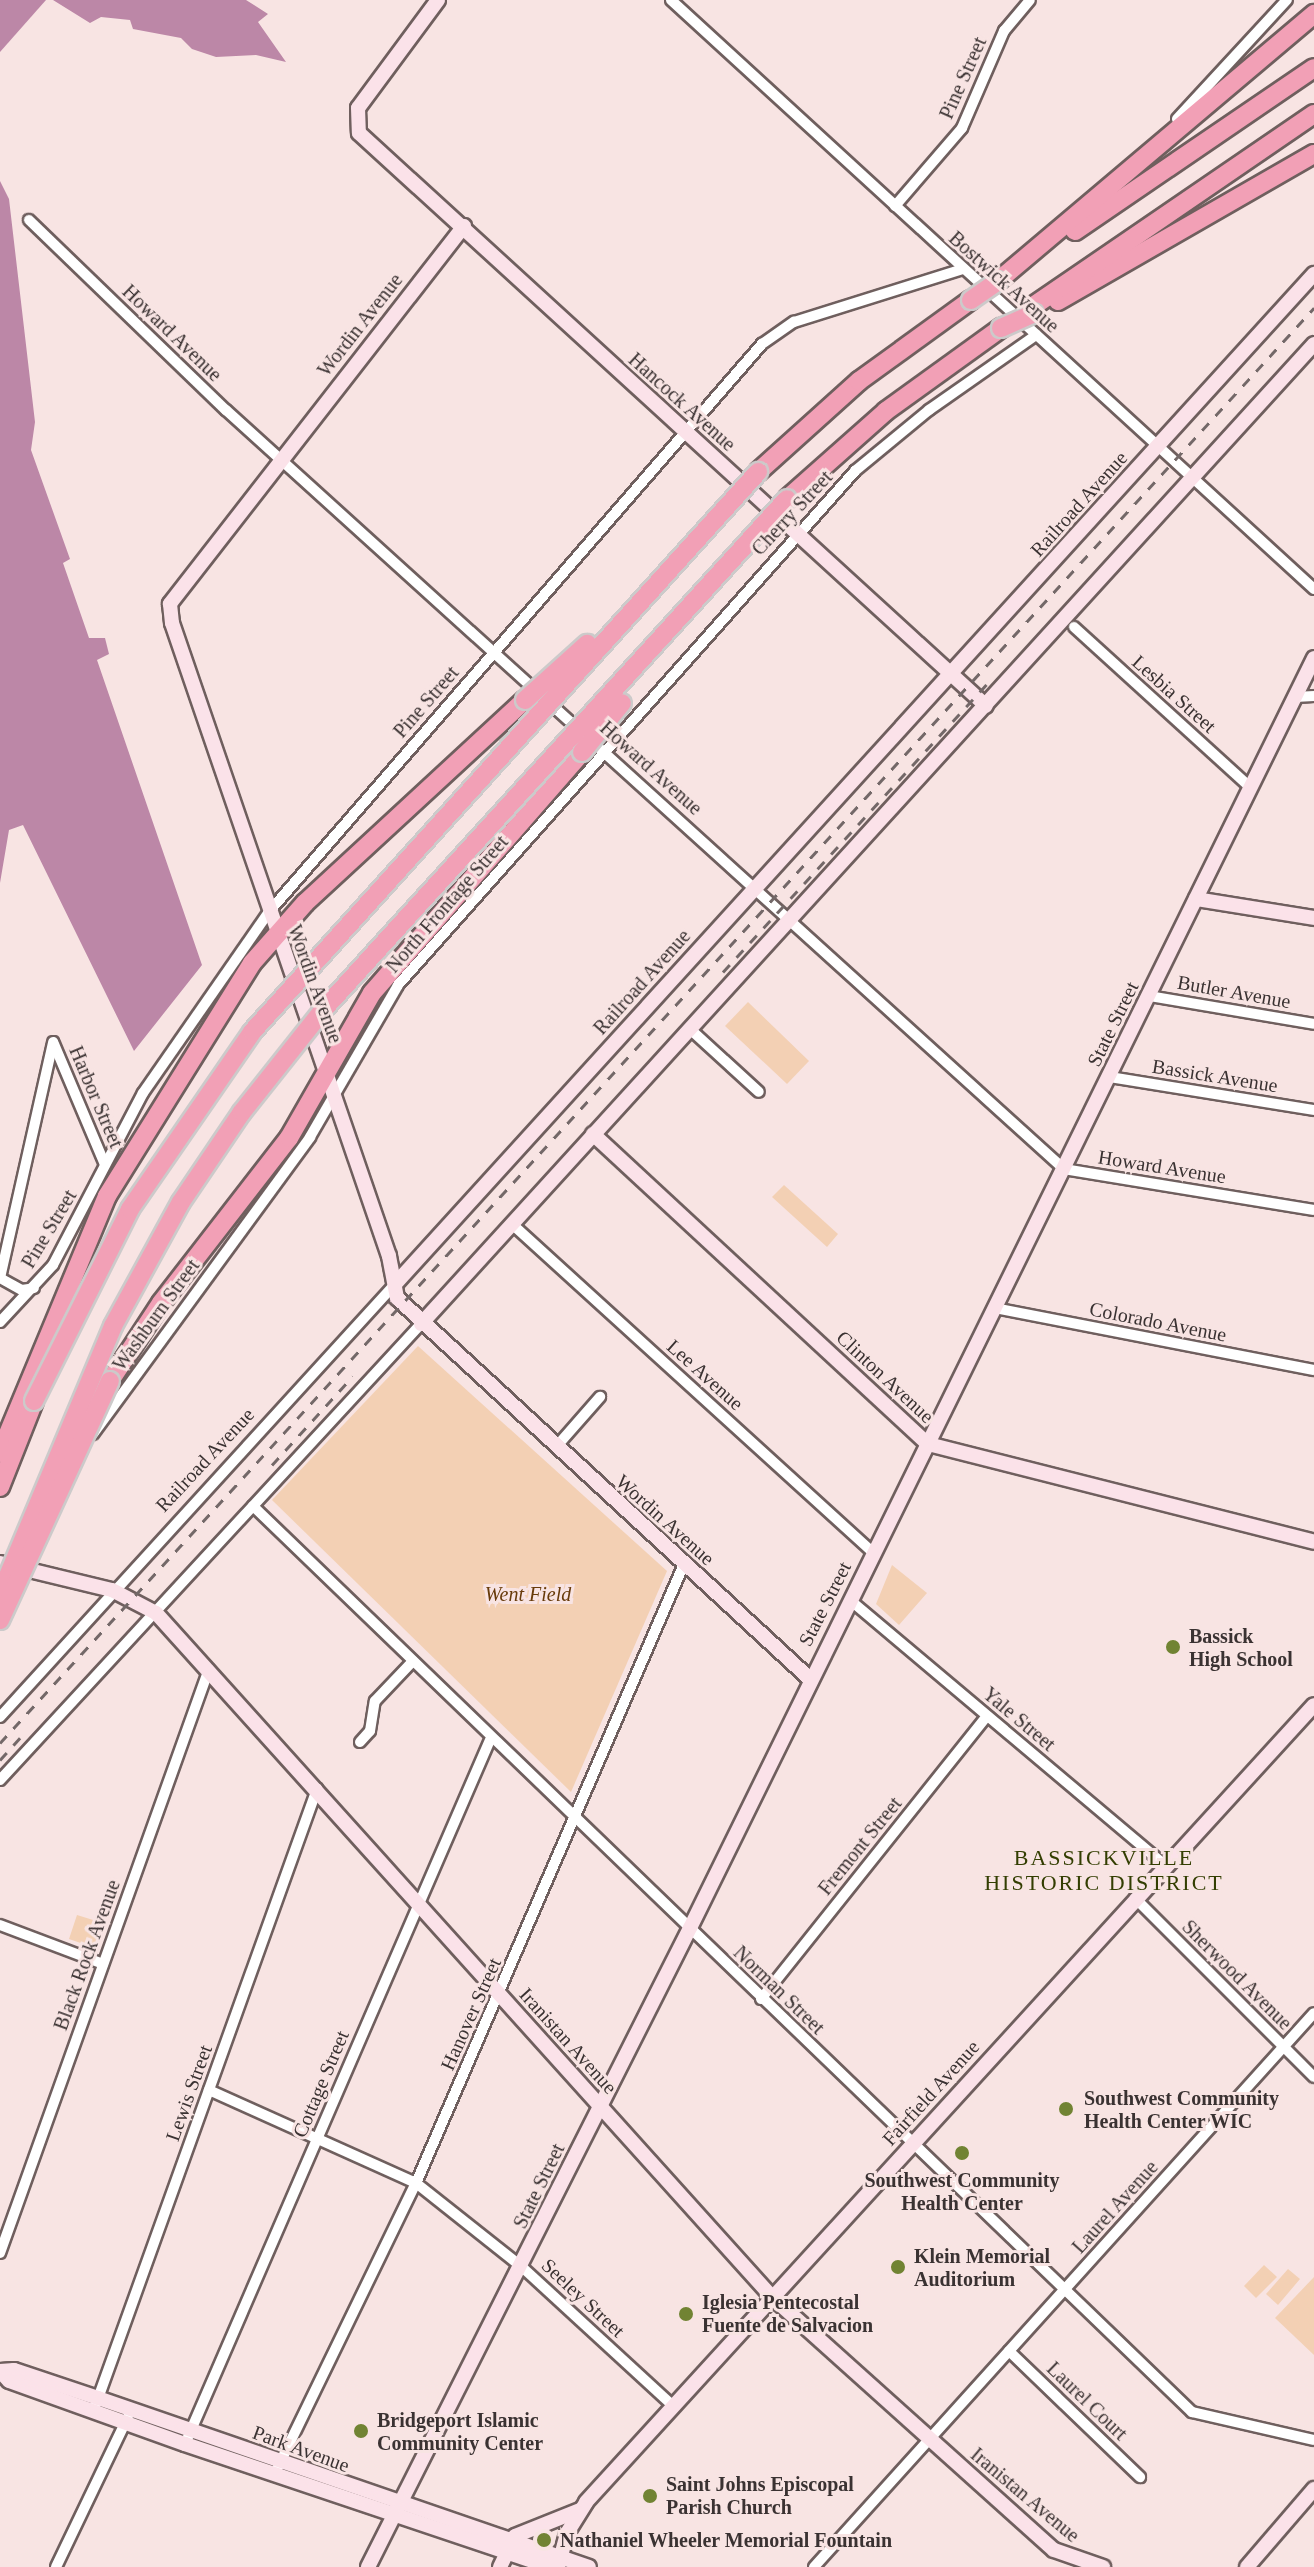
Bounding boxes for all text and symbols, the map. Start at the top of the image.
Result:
street label: Pine Street [934,33,992,123]
street label: Bostwick Avenue [943,226,1065,338]
street label: Wordin Avenue [312,268,408,382]
street label: Howard Avenue [117,279,227,387]
street label: Hancock Avenue [623,347,741,457]
street label: Railroad Avenue [1025,446,1133,562]
street label: Cherry Street [747,466,837,560]
street label: Lesbia Street [1127,650,1221,738]
street label: Pine Street [388,661,464,743]
street label: Howard Avenue [595,716,707,820]
street label: North Frontage Street [381,830,513,978]
street label: Wordin Avenue [282,921,348,1047]
street label: Railroad Avenue [588,924,696,1040]
street label: Butler Avenue [1175,970,1293,1014]
street label: State Street [1082,978,1144,1070]
street label: Harbor Street [64,1042,128,1152]
street label: Bassick Avenue [1150,1054,1280,1098]
street label: Howard Avenue [1096,1145,1228,1189]
street label: Pine Street [16,1185,82,1273]
street label: Washburn Street [107,1254,205,1376]
street label: Colorado Avenue [1087,1297,1229,1347]
street label: Clinton Avenue [831,1325,939,1429]
street label: Lee Avenue [661,1334,749,1416]
street label: Railroad Avenue [150,1403,260,1517]
street label: Wordin Avenue [610,1469,720,1571]
street label: State Street [794,1558,856,1650]
park label: Went Field [485,1582,571,1606]
place label: Bassick High School [1189,1624,1293,1671]
marker: Bassick High School [1164,1638,1182,1656]
street label: Yale Street [978,1682,1060,1756]
street label: Fremont Street [813,1792,907,1900]
district label: BASSICKVILLE HISTORIC DISTRICT [984,1844,1224,1896]
street label: Black Rock Avenue [48,1876,126,2034]
street label: Sherwood Avenue [1177,1915,1297,2035]
street label: Norman Street [729,1941,829,2039]
street label: Hanover Street [436,1954,506,2074]
street label: Iranistan Avenue [514,1983,622,2099]
street label: Cottage Street [288,2027,354,2141]
street label: Fairfield Avenue [877,2035,985,2151]
street label: Lewis Street [161,2042,217,2144]
place label: Southwest Community Health Center WIC [1084,2086,1279,2133]
marker: Southwest Community Health Center WIC [1055,2098,1077,2120]
street label: State Street [508,2140,570,2232]
marker: Southwest Community Health Center [951,2142,973,2164]
street label: Laurel Avenue [1067,2155,1163,2259]
place label: Southwest Community Health Center [864,2168,1060,2215]
place label: Klein Memorial Auditorium [914,2244,1050,2291]
street label: Seeley Street [536,2253,630,2343]
marker: Klein Memorial Auditorium [889,2258,907,2276]
place label: Iglesia Pentecostal Fuente de Salvacion [702,2290,873,2337]
marker: Iglesia Pentecostal Fuente de Salvacion [677,2305,695,2323]
street label: Laurel Court [1042,2357,1132,2445]
place label: Bridgeport Islamic Community Center [377,2408,543,2455]
street label: Park Avenue [249,2420,353,2478]
marker: Bridgeport Islamic Community Center [352,2422,370,2440]
street label: Iranistan Avenue [965,2442,1085,2548]
place label: Saint Johns Episcopal Parish Church [666,2472,854,2519]
marker: Saint Johns Episcopal Parish Church [641,2487,659,2505]
place label: Nathaniel Wheeler Memorial Fountain [560,2528,893,2552]
marker: Nathaniel Wheeler Memorial Fountain [535,2531,553,2549]

